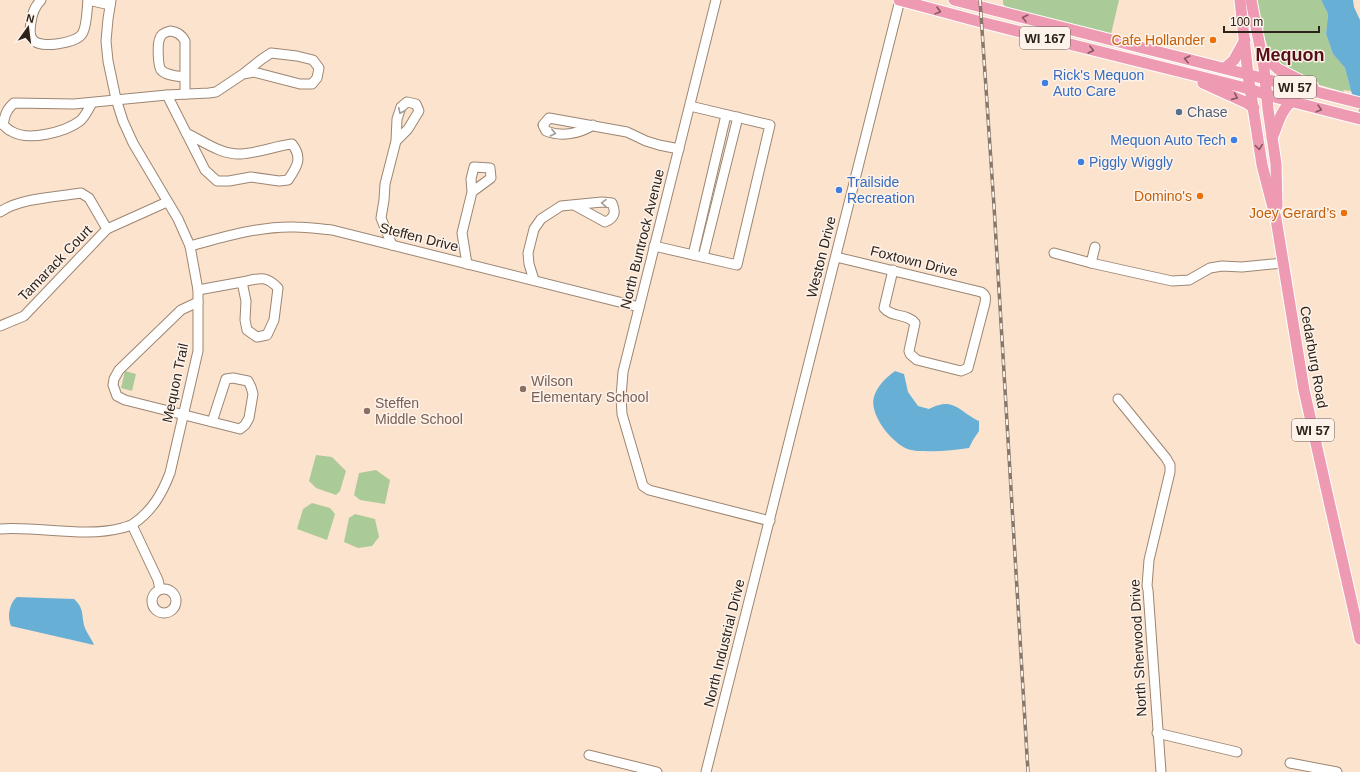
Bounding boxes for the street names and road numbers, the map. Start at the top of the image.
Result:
road number: WI 167 [1020,27,1070,49]
road number: WI 57 [1274,76,1316,98]
street label: North Buntrock Avenue [617,167,667,311]
street label: Weston Drive [803,214,839,300]
street label: Steffen Drive [378,219,460,255]
street label: Tamarack Court [15,222,95,304]
street label: Foxtown Drive [869,242,960,280]
street label: Cedarburg Road [1297,305,1331,409]
street label: Mequon Trail [159,342,191,424]
road number: WI 57 [1292,419,1334,441]
street label: North Industrial Drive [700,577,748,709]
street label: North Sherwood Drive [1126,579,1150,717]

